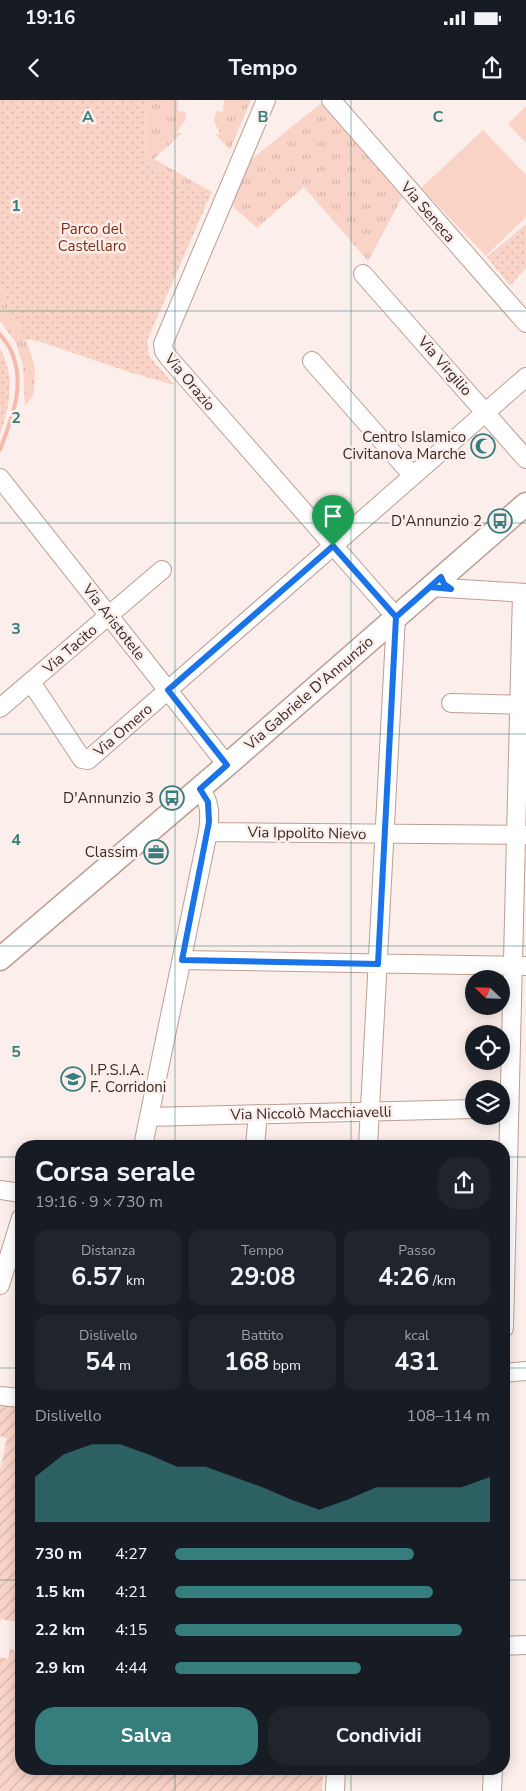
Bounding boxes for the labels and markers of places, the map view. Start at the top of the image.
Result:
place label: Centro Islamico Civitanova Marche [342,427,466,464]
mosque icon: Centro Islamico Civitanova Marche [470,433,496,459]
pin [312,495,354,546]
bus stop icon: D'Annunzio 2 [487,508,513,534]
place label: D'Annunzio 2 [391,511,482,531]
bus stop icon: D'Annunzio 3 [159,785,185,811]
place label: D'Annunzio 3 [63,788,154,808]
office icon: Classim [143,839,169,865]
place label: Classim [85,842,138,862]
place label: I.P.S.I.A. F. Corridoni [90,1060,166,1097]
school or university icon: I.P.S.I.A. F. Corridoni [60,1066,86,1092]

